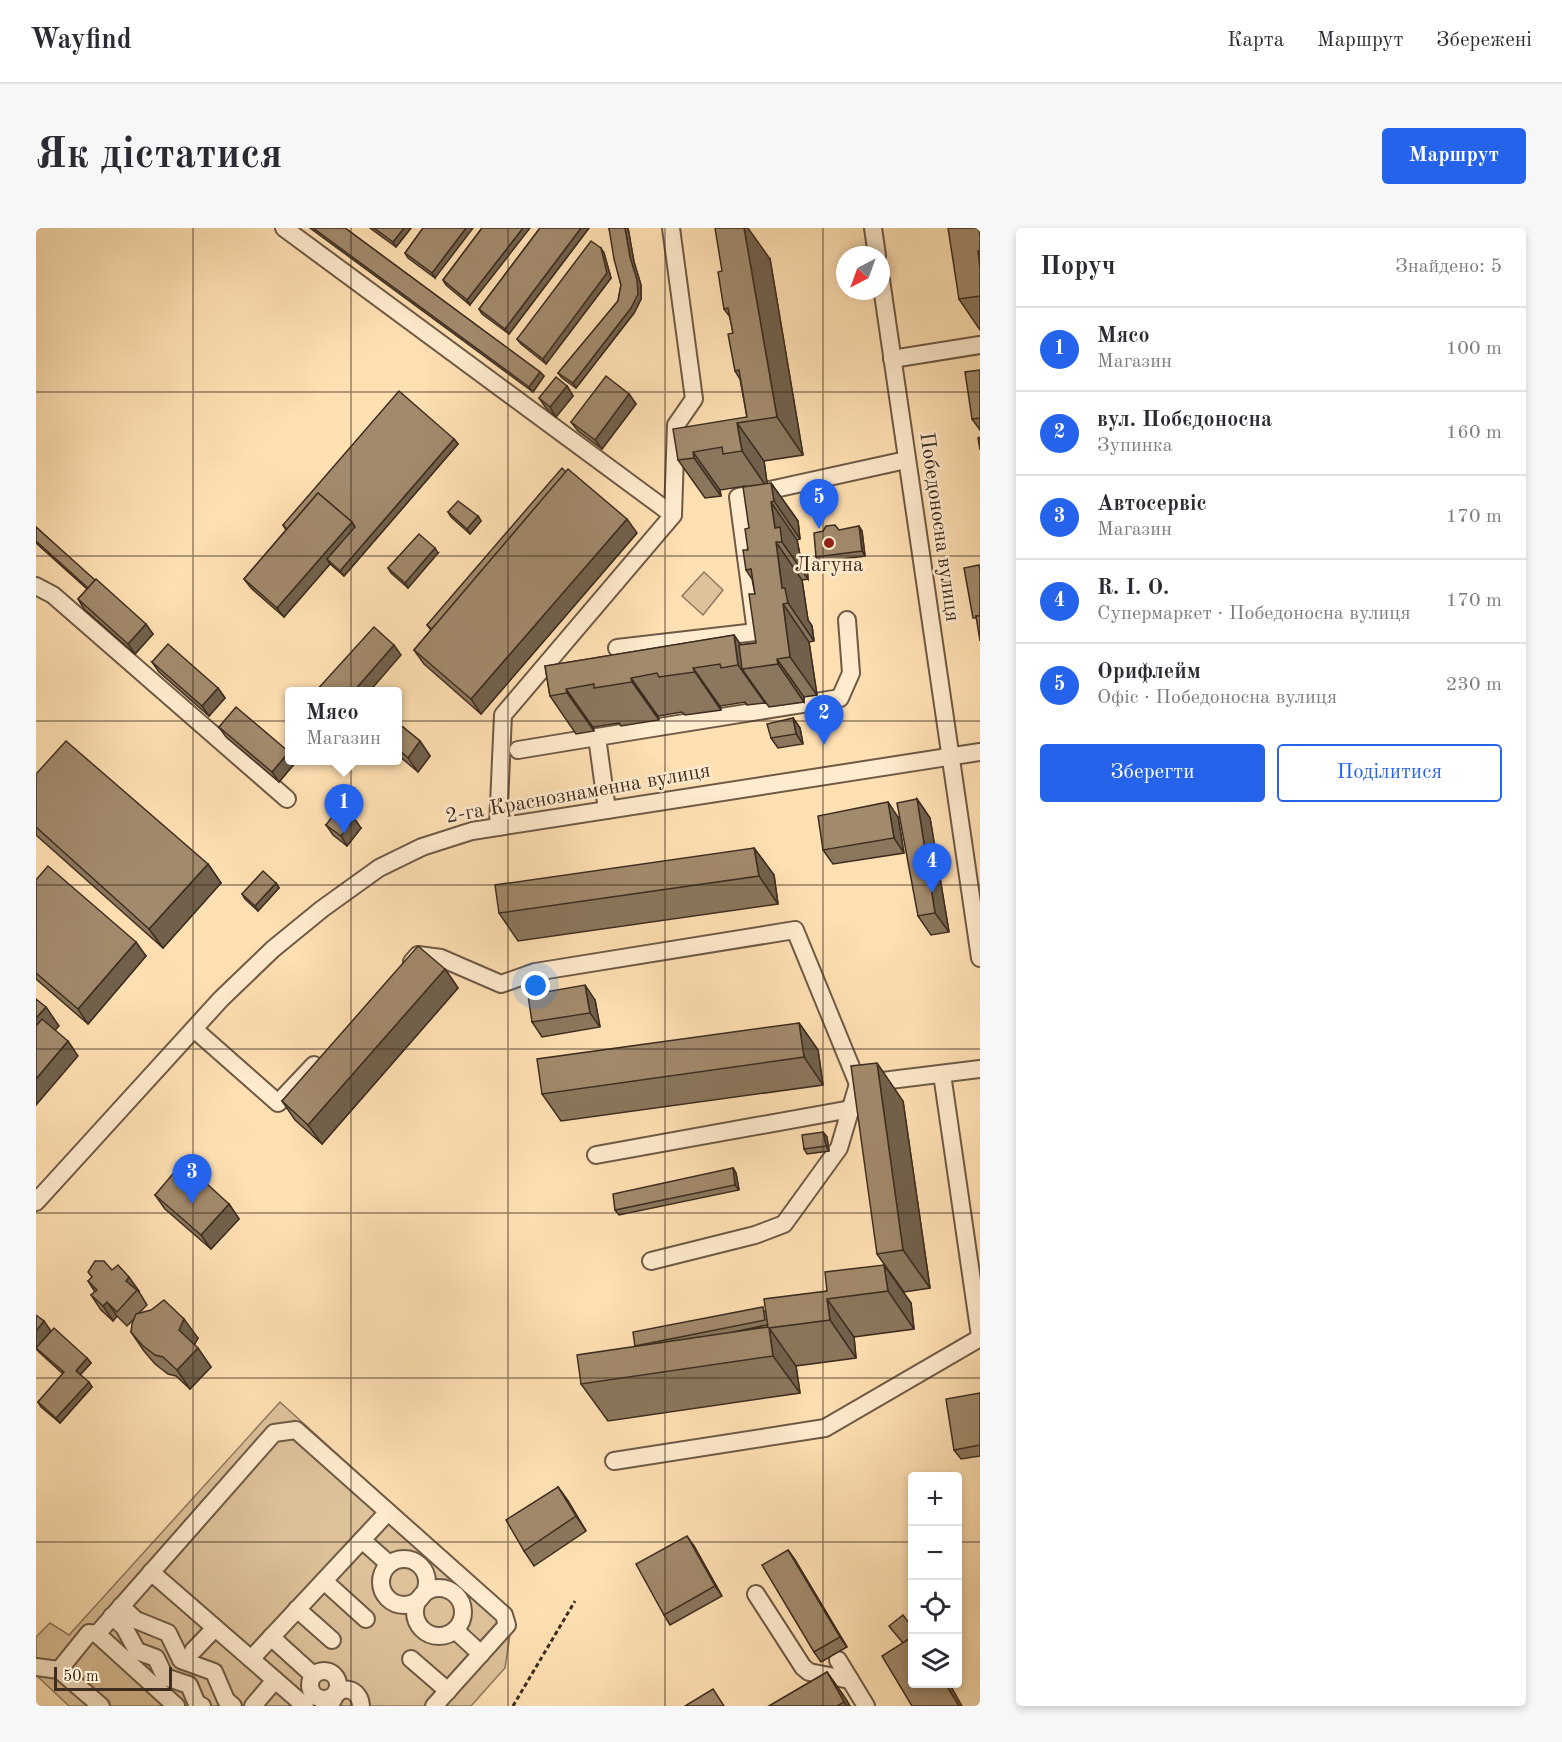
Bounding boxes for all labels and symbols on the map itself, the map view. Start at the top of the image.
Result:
north arrow [836,246,890,300]
street label: Победоносна вулиця [915,431,963,623]
pin: 5 [800,480,838,529]
marker: Лагуна [822,536,836,550]
place label: Лагуна [795,555,863,576]
pin: 2 [804,696,844,745]
street label: 2-га Краснознаменна вулиця [444,760,712,828]
pin: 1 [324,784,364,834]
pin: 4 [912,844,952,893]
your location [521,971,550,1000]
pin: 3 [172,1154,212,1204]
scale bar [54,1664,172,1692]

